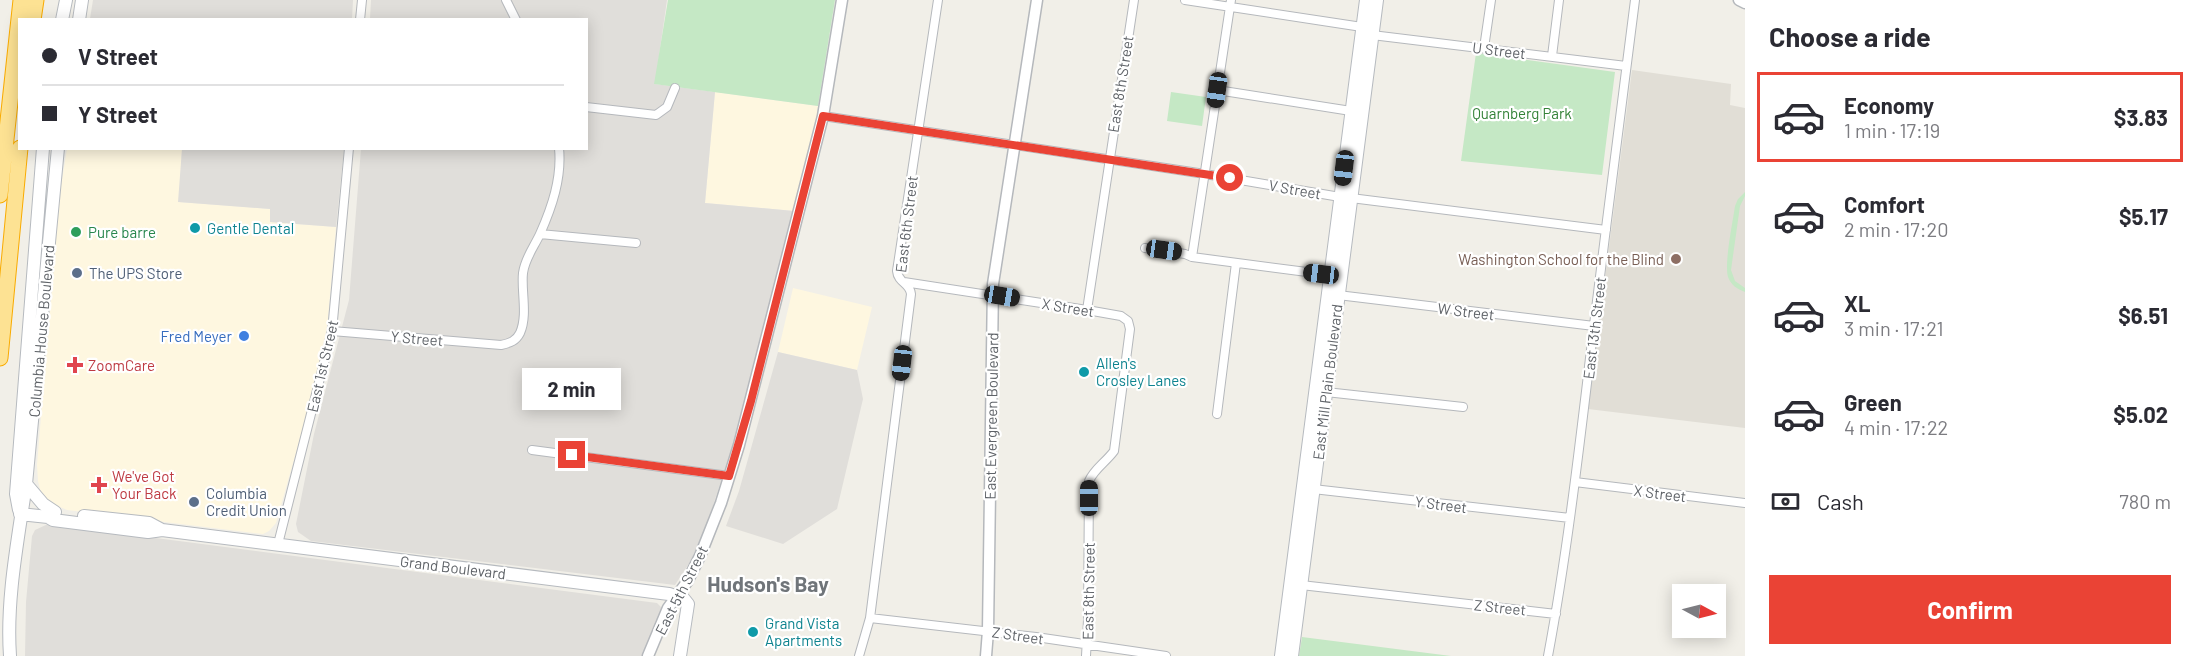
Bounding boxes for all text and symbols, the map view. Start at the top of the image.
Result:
text: Choose a ride [1769,20,1931,52]
street label: East 8th Street [1103,34,1137,134]
street label: U Street [1471,38,1527,62]
text: V Street [78,43,158,69]
car [1206,71,1228,109]
icon: car [1772,90,1826,144]
text: Economy [1844,92,1934,118]
text: Y Street [78,101,158,127]
park label: Quarnberg Park [1472,104,1572,122]
text: $3.83 [2114,104,2168,130]
text: 1 min · 17:19 [1844,118,1940,142]
car [1333,149,1355,187]
route start [1216,164,1243,191]
street label: East 6th Street [891,174,921,274]
street label: V Street [1267,176,1323,202]
icon: car [1772,189,1826,243]
text: Comfort [1844,191,1925,217]
text: $5.17 [2119,203,2168,229]
text: 2 min · 17:20 [1844,217,1949,241]
place label: Gentle Dental [207,219,294,237]
marker: Gentle Dental [188,221,202,235]
place label: Pure barre [88,223,156,241]
marker: Pure barre [69,225,83,239]
car [1145,239,1183,261]
street label: Columbia House Boulevard [24,244,58,418]
place label: Washington School for the Blind [1458,250,1664,268]
marker: Washington School for the Blind [1669,252,1683,266]
car [1302,263,1340,285]
place label: The UPS Store [89,264,182,282]
marker: The UPS Store [70,266,84,280]
street label: East 13th Street [1579,276,1609,380]
car [983,284,1021,308]
icon: car [1772,288,1826,342]
text: XL [1844,290,1870,316]
street label: X Street [1041,294,1095,320]
street label: W Street [1437,299,1495,323]
text: $6.51 [2118,302,2168,328]
street label: East Mill Plain Boulevard [1309,303,1345,461]
text: 3 min · 17:21 [1844,316,1944,340]
street label: East 1st Street [303,318,341,414]
place label: Fred Meyer [160,327,233,345]
street label: Y Street [390,327,444,349]
marker: Fred Meyer [237,329,251,343]
street label: East Evergreen Boulevard [981,332,1001,500]
car [891,344,913,382]
place label: Allen's Crosley Lanes [1096,354,1186,389]
marker: ZoomCare [66,356,84,374]
place label: ZoomCare [88,356,155,374]
marker: Allen's Crosley Lanes [1077,365,1091,379]
callout: 2 min [522,368,622,410]
text: 2 min [548,377,595,401]
icon: car [1772,387,1826,441]
text: Green [1844,389,1902,415]
text: $5.02 [2113,401,2168,427]
text: 4 min · 17:22 [1844,415,1948,439]
route end [558,441,585,468]
place label: We've Got Your Back [112,467,177,502]
marker: We've Got Your Back [90,476,108,494]
car [1080,480,1098,516]
street label: X Street [1633,481,1687,505]
place label: Columbia Credit Union [206,484,287,519]
icon: cash [1769,485,1802,518]
text: Cash [1817,488,1864,514]
text: 780 m [2119,489,2171,513]
street label: Y Street [1414,492,1468,516]
marker: Columbia Credit Union [187,495,201,509]
street label: East 5th Street [651,542,711,638]
street label: East 8th Street [1078,542,1098,640]
street label: Grand Boulevard [399,552,507,582]
district label: Hudson's Bay [707,571,829,596]
button: Confirm [1769,575,2171,644]
north arrow [1672,584,1726,638]
map controls [1672,584,1726,638]
street label: Z Street [1473,595,1527,619]
place label: Grand Vista Apartments [765,614,842,649]
street label: Z Street [991,622,1045,648]
marker: Grand Vista Apartments [746,625,760,639]

